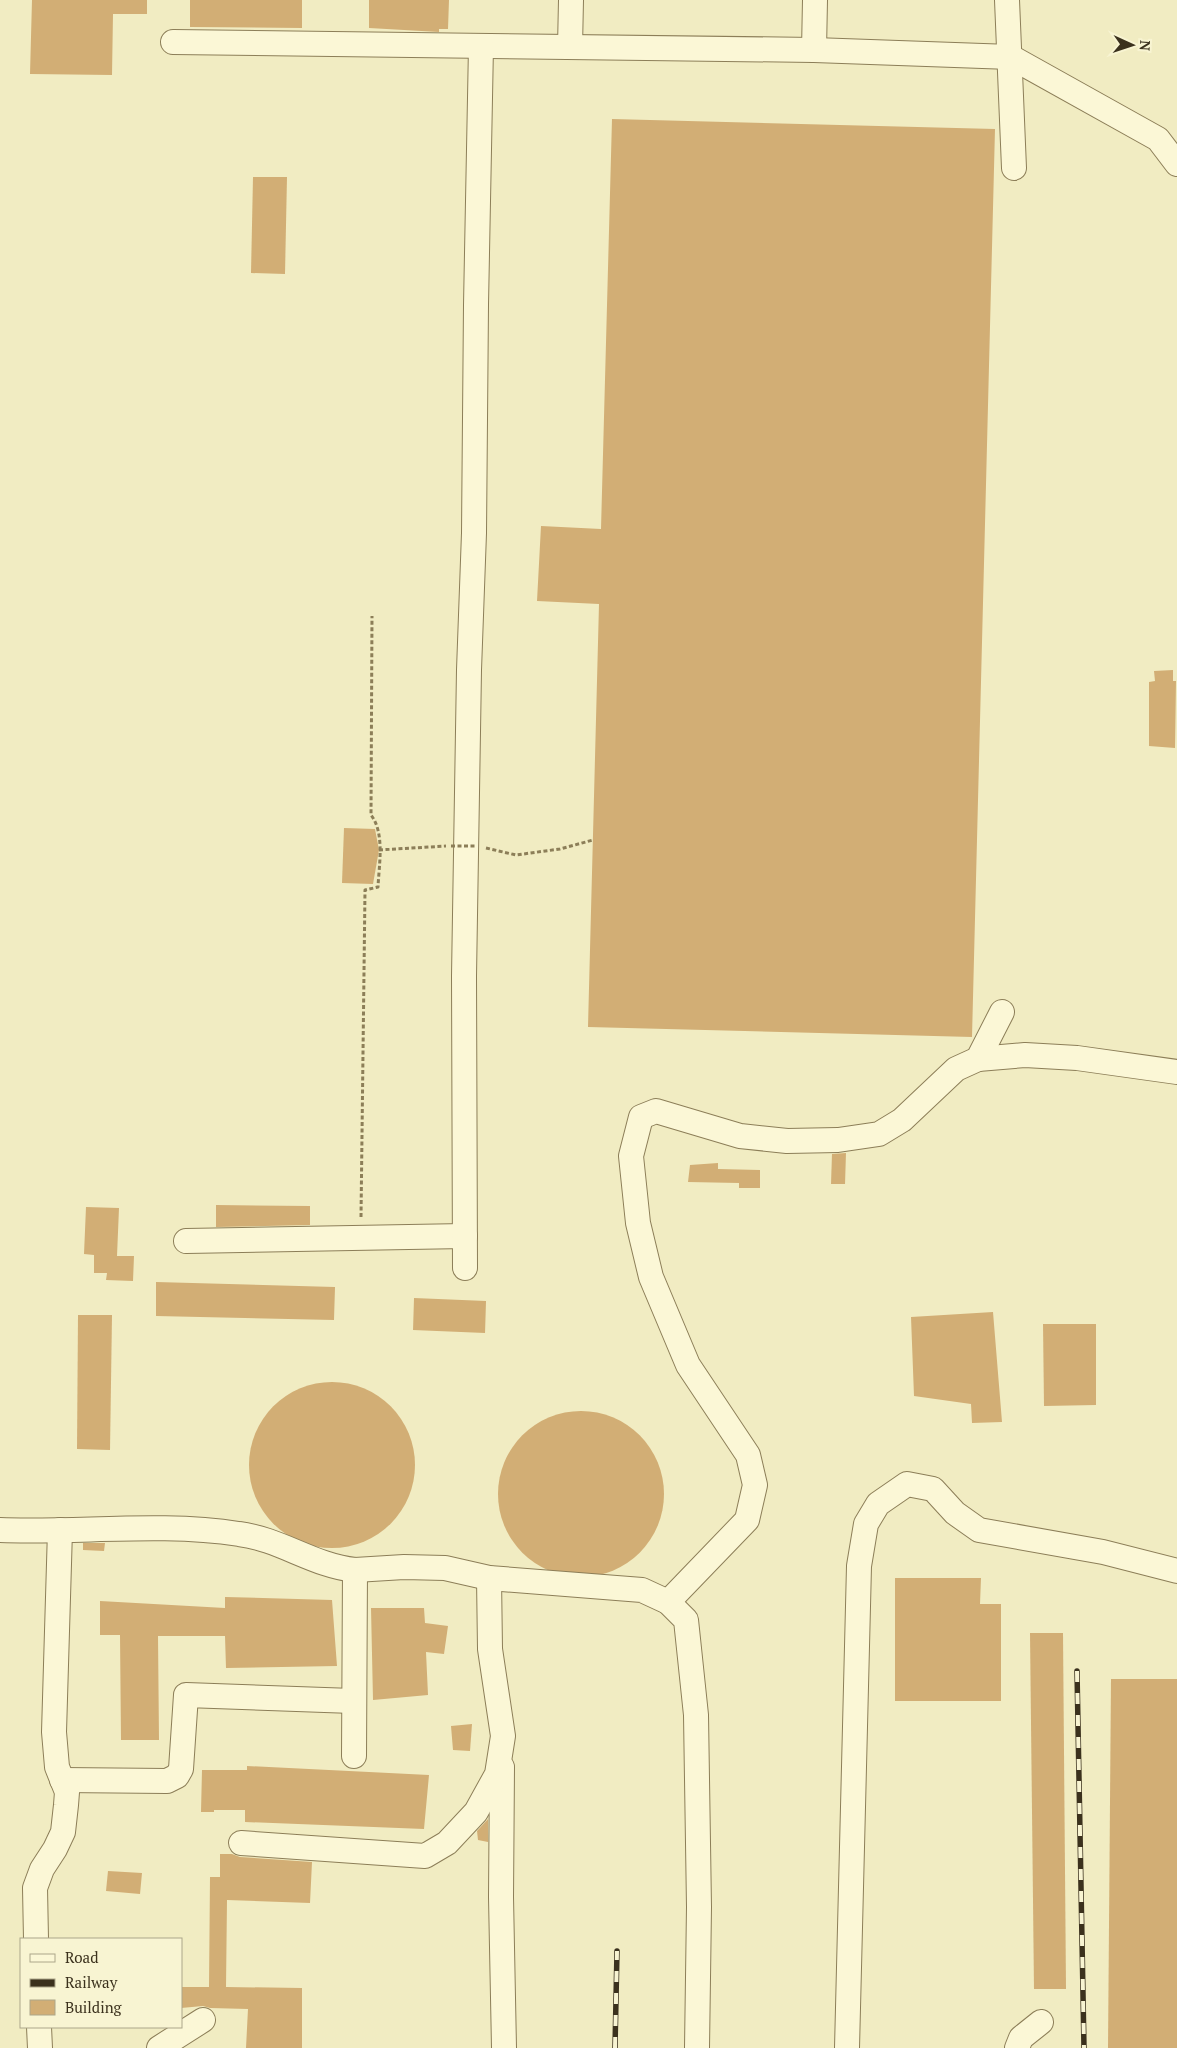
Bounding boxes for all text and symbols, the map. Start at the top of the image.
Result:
north arrow [1107,20,1157,70]
text: N [1136,40,1155,52]
legend [20,1938,182,2028]
text: Road [65,1947,98,1967]
text: Railway [65,1972,118,1992]
text: Building [65,1997,123,2017]

